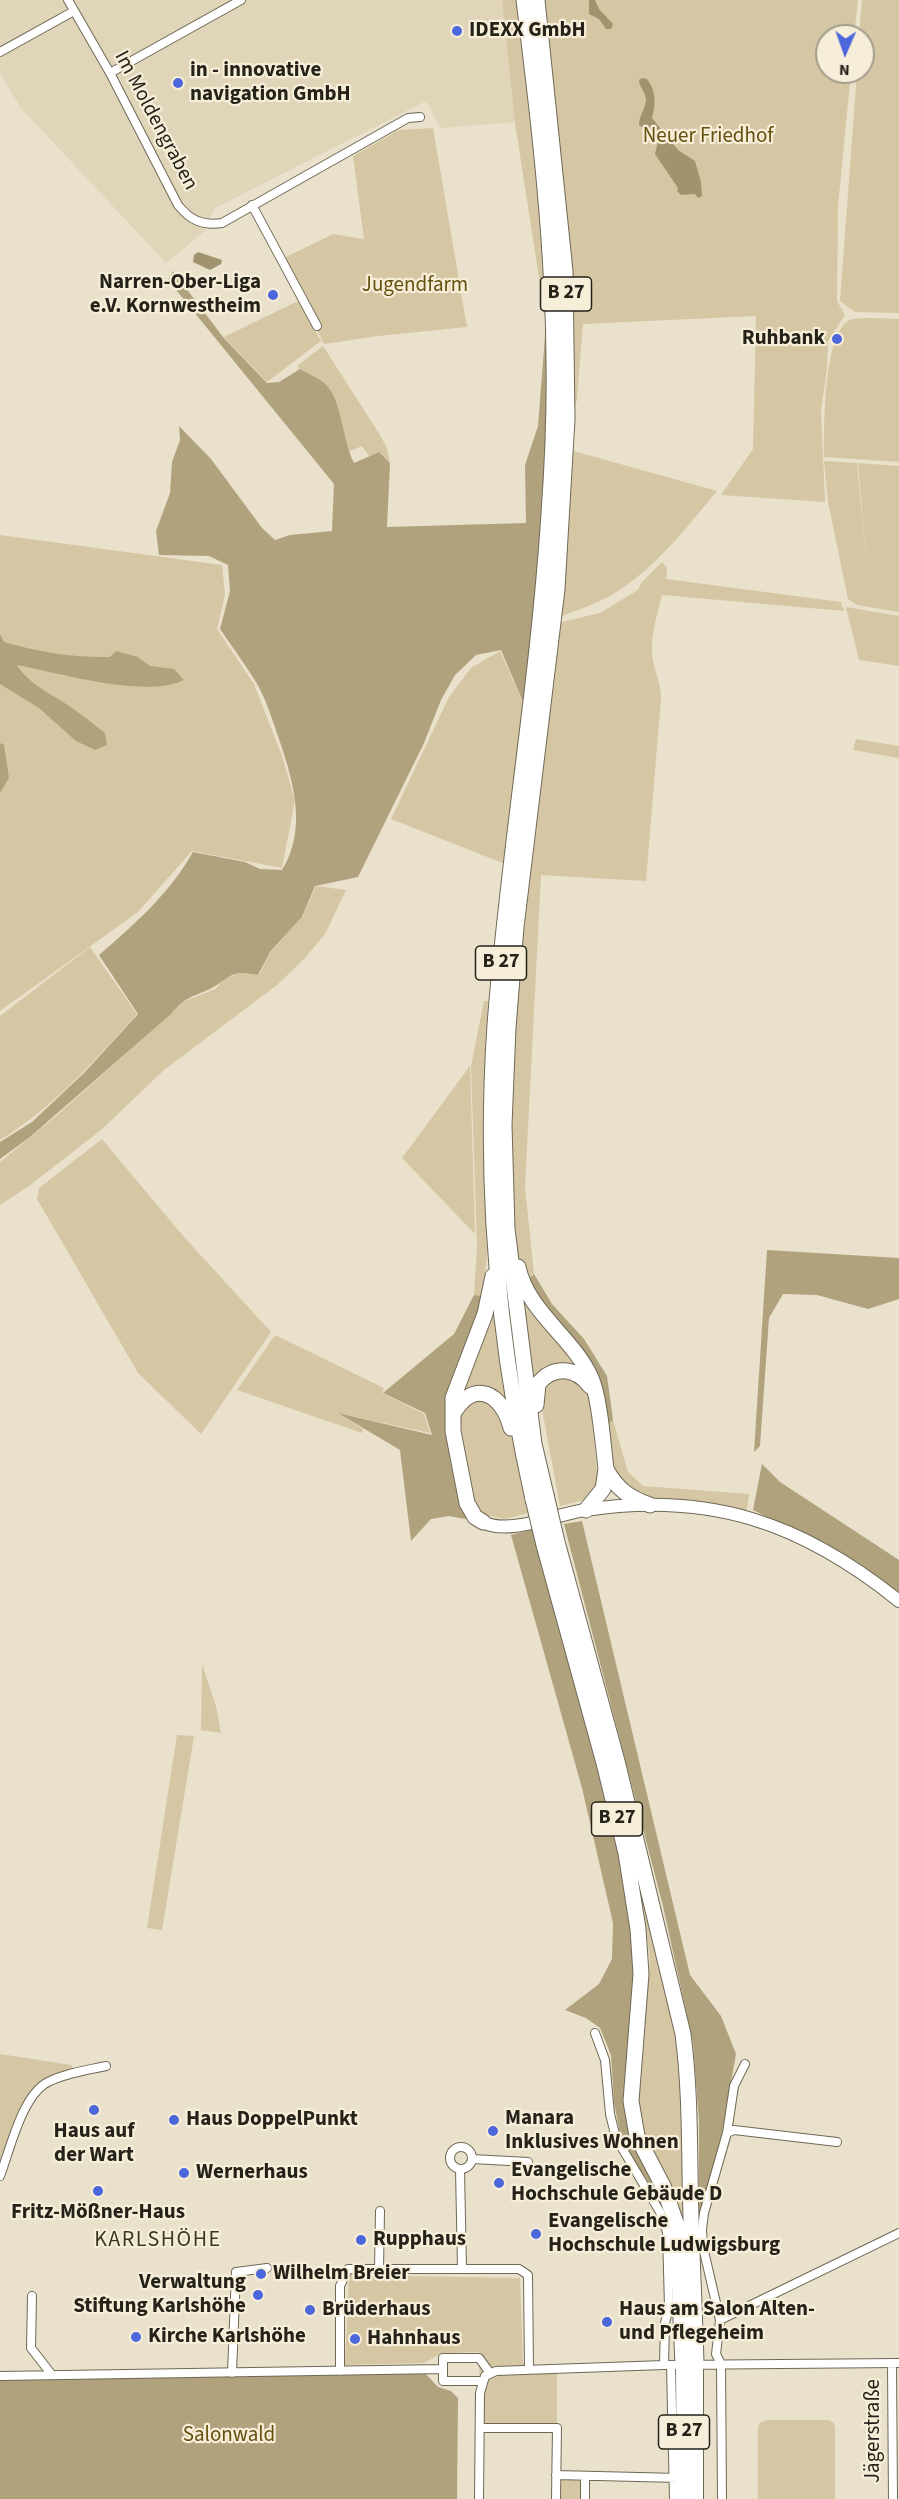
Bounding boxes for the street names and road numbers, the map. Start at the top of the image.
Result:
street label: Im Moldengraben [108,47,202,195]
road number: B 27 [540,277,592,311]
road number: B 27 [476,946,526,980]
road number: B 27 [592,1802,642,1836]
street label: Jägerstraße [861,2379,887,2483]
road number: B 27 [658,2415,710,2449]

